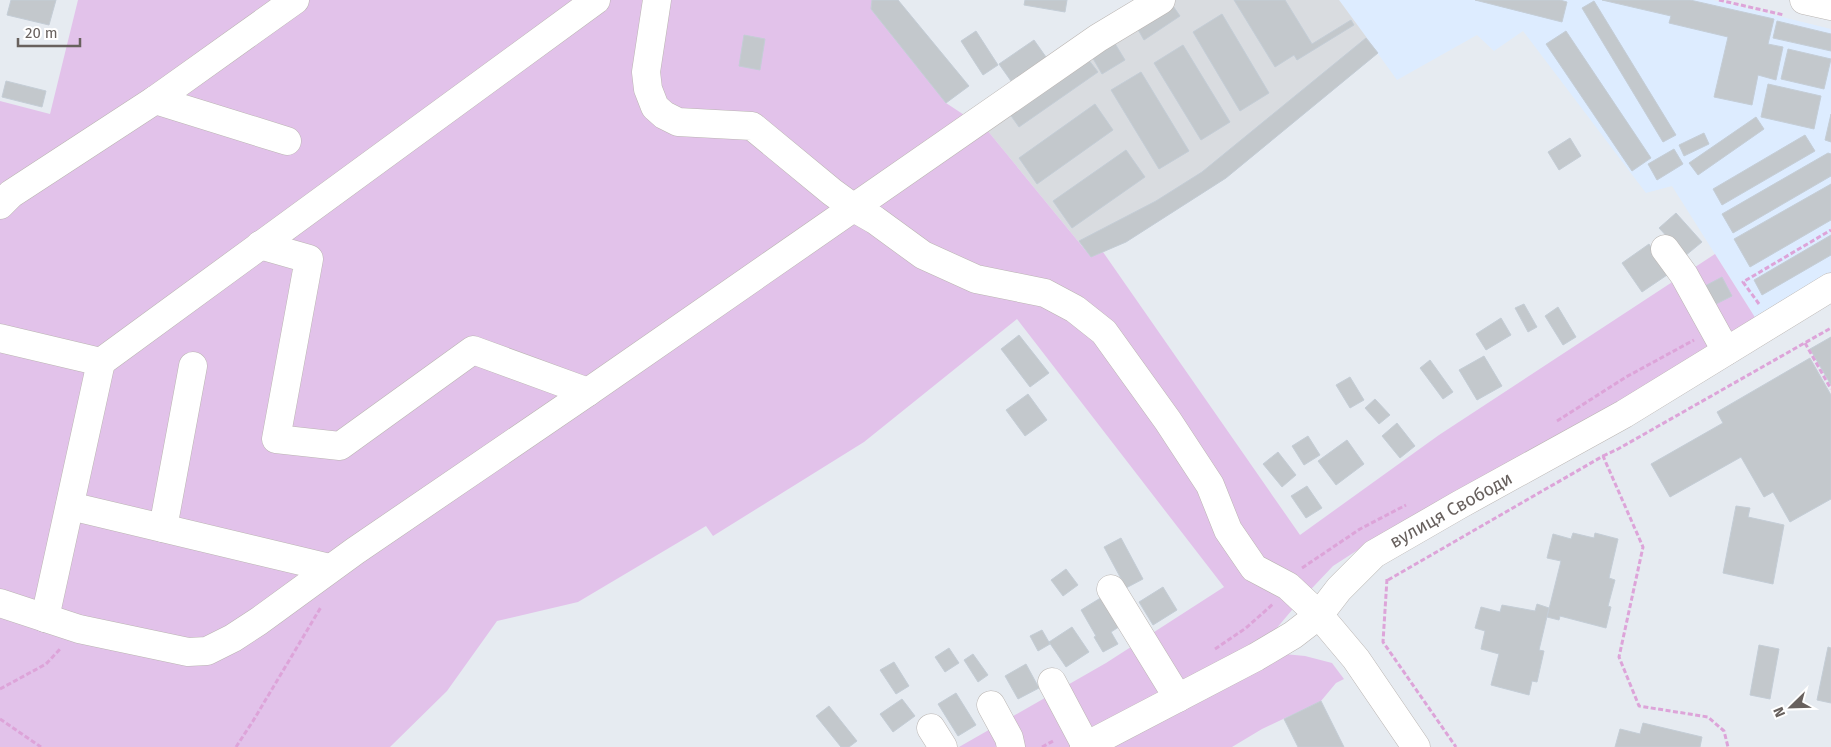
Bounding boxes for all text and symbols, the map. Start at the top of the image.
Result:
scale bar [18,15,80,47]
text: 20 m [25,24,58,42]
street label: вулиця Свободи [1386,467,1516,553]
north arrow [1766,682,1816,732]
text: N [1770,704,1789,719]

